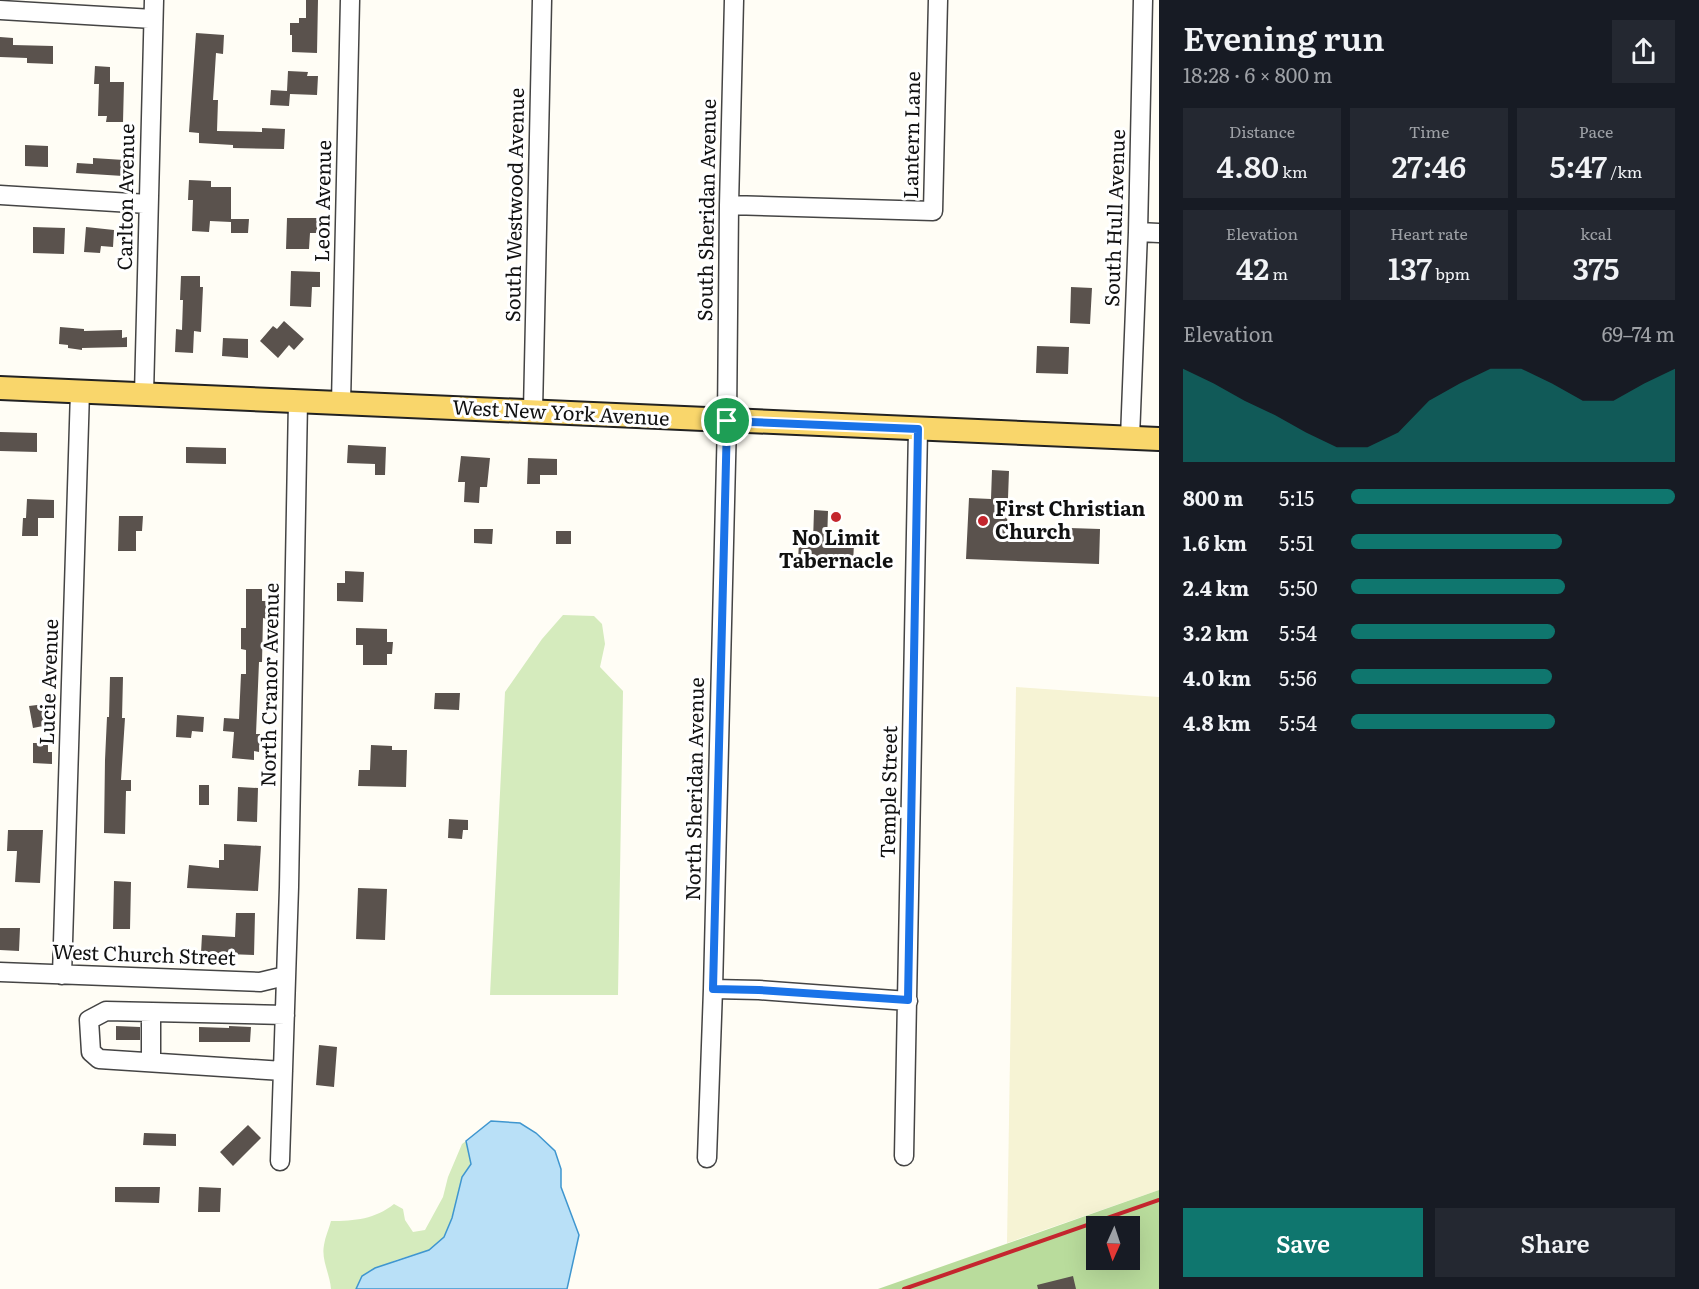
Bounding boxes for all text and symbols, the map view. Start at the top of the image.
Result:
text: Evening run [1183,12,1385,61]
button: share [1612,20,1675,83]
text: 18:28 · 6 × 800 m [1183,59,1332,89]
street label: Lantern Lane [894,71,926,199]
street label: South Westwood Avenue [496,88,530,322]
street label: South Sheridan Avenue [688,98,722,322]
text: Distance [1229,119,1295,143]
text: Time [1409,119,1449,143]
text: Pace [1579,119,1613,143]
street label: Carlton Avenue [108,123,140,271]
street label: South Hull Avenue [1095,129,1131,307]
street label: Leon Avenue [305,140,337,262]
text: 4.80 [1217,143,1279,187]
text: 27:46 [1392,143,1466,187]
text: 5:47 [1550,143,1607,187]
text: km [1279,159,1307,183]
text: /km [1607,159,1642,183]
text: Elevation [1226,221,1298,245]
text: Heart rate [1390,221,1468,245]
text: kcal [1580,221,1612,245]
text: 42 [1236,245,1269,289]
text: 137 [1388,245,1432,289]
text: 375 [1573,245,1619,289]
text: m [1269,261,1288,285]
text: bpm [1432,261,1470,285]
text: Elevation [1183,318,1273,348]
text: 69–74 m [1602,318,1675,348]
street label: West New York Avenue [452,390,671,432]
pin [701,395,752,446]
icon: arrive [710,404,743,437]
text: 800 m [1183,482,1243,512]
text: 5:15 [1279,482,1314,512]
place label: First Christian Church [995,492,1146,545]
marker: No Limit Tabernacle [829,510,843,524]
marker: First Christian Church [976,514,990,528]
place label: No Limit Tabernacle [779,521,893,574]
text: 1.6 km [1183,527,1247,557]
text: 5:51 [1279,527,1314,557]
text: 2.4 km [1183,572,1249,602]
text: 5:50 [1279,572,1318,602]
street label: North Cranor Avenue [251,583,285,787]
text: 3.2 km [1183,617,1249,647]
text: 5:54 [1279,617,1317,647]
street label: Lucie Avenue [30,618,64,746]
text: 4.0 km [1183,662,1251,692]
text: 5:56 [1279,662,1317,692]
street label: North Sheridan Avenue [676,677,710,901]
text: 4.8 km [1183,707,1251,737]
text: 5:54 [1279,707,1317,737]
street label: Temple Street [871,725,903,859]
street label: West Church Street [52,935,236,971]
button: Save [1183,1208,1423,1277]
button: Share [1435,1208,1675,1277]
north arrow [1086,1216,1140,1270]
map controls [1086,1216,1140,1270]

